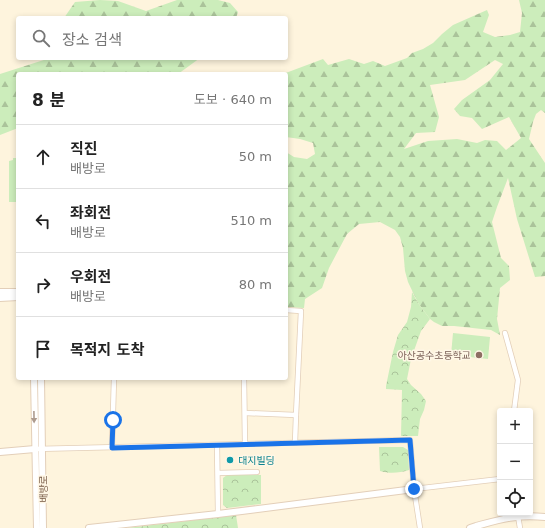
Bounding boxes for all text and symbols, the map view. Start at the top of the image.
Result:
search box [16,16,288,60]
icon: search [30,27,52,49]
text: 장소 검색 [62,31,122,49]
text: 8 분 [32,90,65,110]
text: 도보 · 640 m [194,92,272,107]
text: 직진 [70,140,98,158]
icon: ahead [32,146,54,168]
text: 50 m [239,149,272,164]
text: 배방로 [70,161,106,176]
text: 좌회전 [70,204,111,222]
icon: left [32,210,54,232]
text: 510 m [230,213,272,228]
text: 배방로 [70,225,106,240]
text: 우회전 [70,268,111,286]
icon: right [32,274,54,296]
text: 80 m [239,277,272,292]
text: 배방로 [70,289,106,304]
icon: arrive [32,338,54,360]
text: 목적지 도착 [70,341,144,359]
place label: 아산공수초등학교 [397,350,471,361]
marker: 아산공수초등학교 [474,350,484,360]
map controls [497,408,533,516]
button: + [497,408,533,444]
one-way arrow [31,411,37,424]
route start [104,411,122,429]
button: − [497,444,533,480]
marker: 대지빌딩 [225,455,235,465]
place label: 대지빌딩 [238,455,275,466]
street label: 배방로 [38,475,49,503]
route end [405,480,423,498]
button: locate [497,480,533,516]

